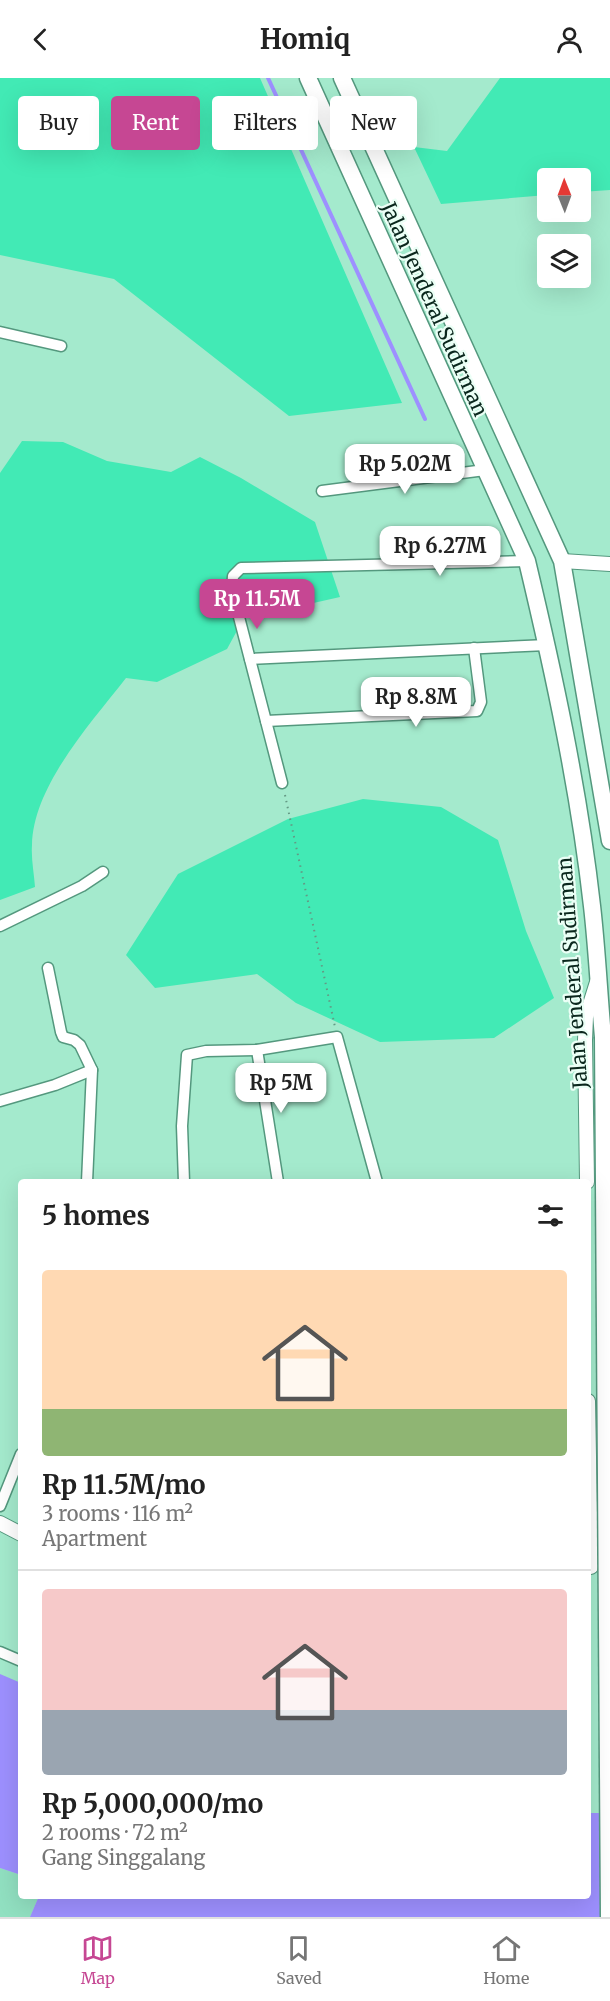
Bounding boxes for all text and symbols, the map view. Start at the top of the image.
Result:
text: Homiq [260,22,350,56]
icon: back [24,23,57,56]
icon: person [553,23,586,56]
chip: Buy [18,96,99,150]
chip: Rent [111,96,200,150]
chip: Filters [212,96,318,150]
chip: New [330,96,417,150]
north arrow [537,168,591,222]
map controls [537,168,591,288]
street label: Jalan Jenderal Sudirman [376,197,494,420]
button: layers [537,234,591,288]
pin: Rp 5.02M [343,444,467,495]
text: Rp 5.02M [359,451,451,476]
pin: Rp 6.27M [378,526,502,577]
text: Rp 6.27M [394,533,486,558]
pin: Rp 11.5M [195,579,319,630]
text: Rp 11.5M [214,586,300,611]
pin: Rp 8.8M [361,677,471,728]
text: Rp 8.8M [375,684,457,709]
street label: Jalan Jenderal Sudirman [551,856,593,1091]
pin: Rp 5M [239,1063,323,1114]
text: Rp 5M [249,1070,313,1095]
text: 5 homes [42,1199,150,1232]
icon: filters [534,1199,567,1232]
icon: home [251,1309,359,1417]
text: Rp 11.5M/mo [42,1468,206,1501]
text: 3 rooms · 116 m² [42,1501,193,1526]
text: Apartment [42,1526,147,1551]
icon: home [251,1628,359,1736]
text: Rp 5,000,000/mo [42,1787,263,1820]
text: 2 rooms · 72 m² [42,1820,188,1845]
text: Gang Singgalang [42,1845,205,1870]
tab: Map [81,1932,115,1988]
tab: Saved [276,1932,322,1988]
tab: Home [483,1932,529,1988]

